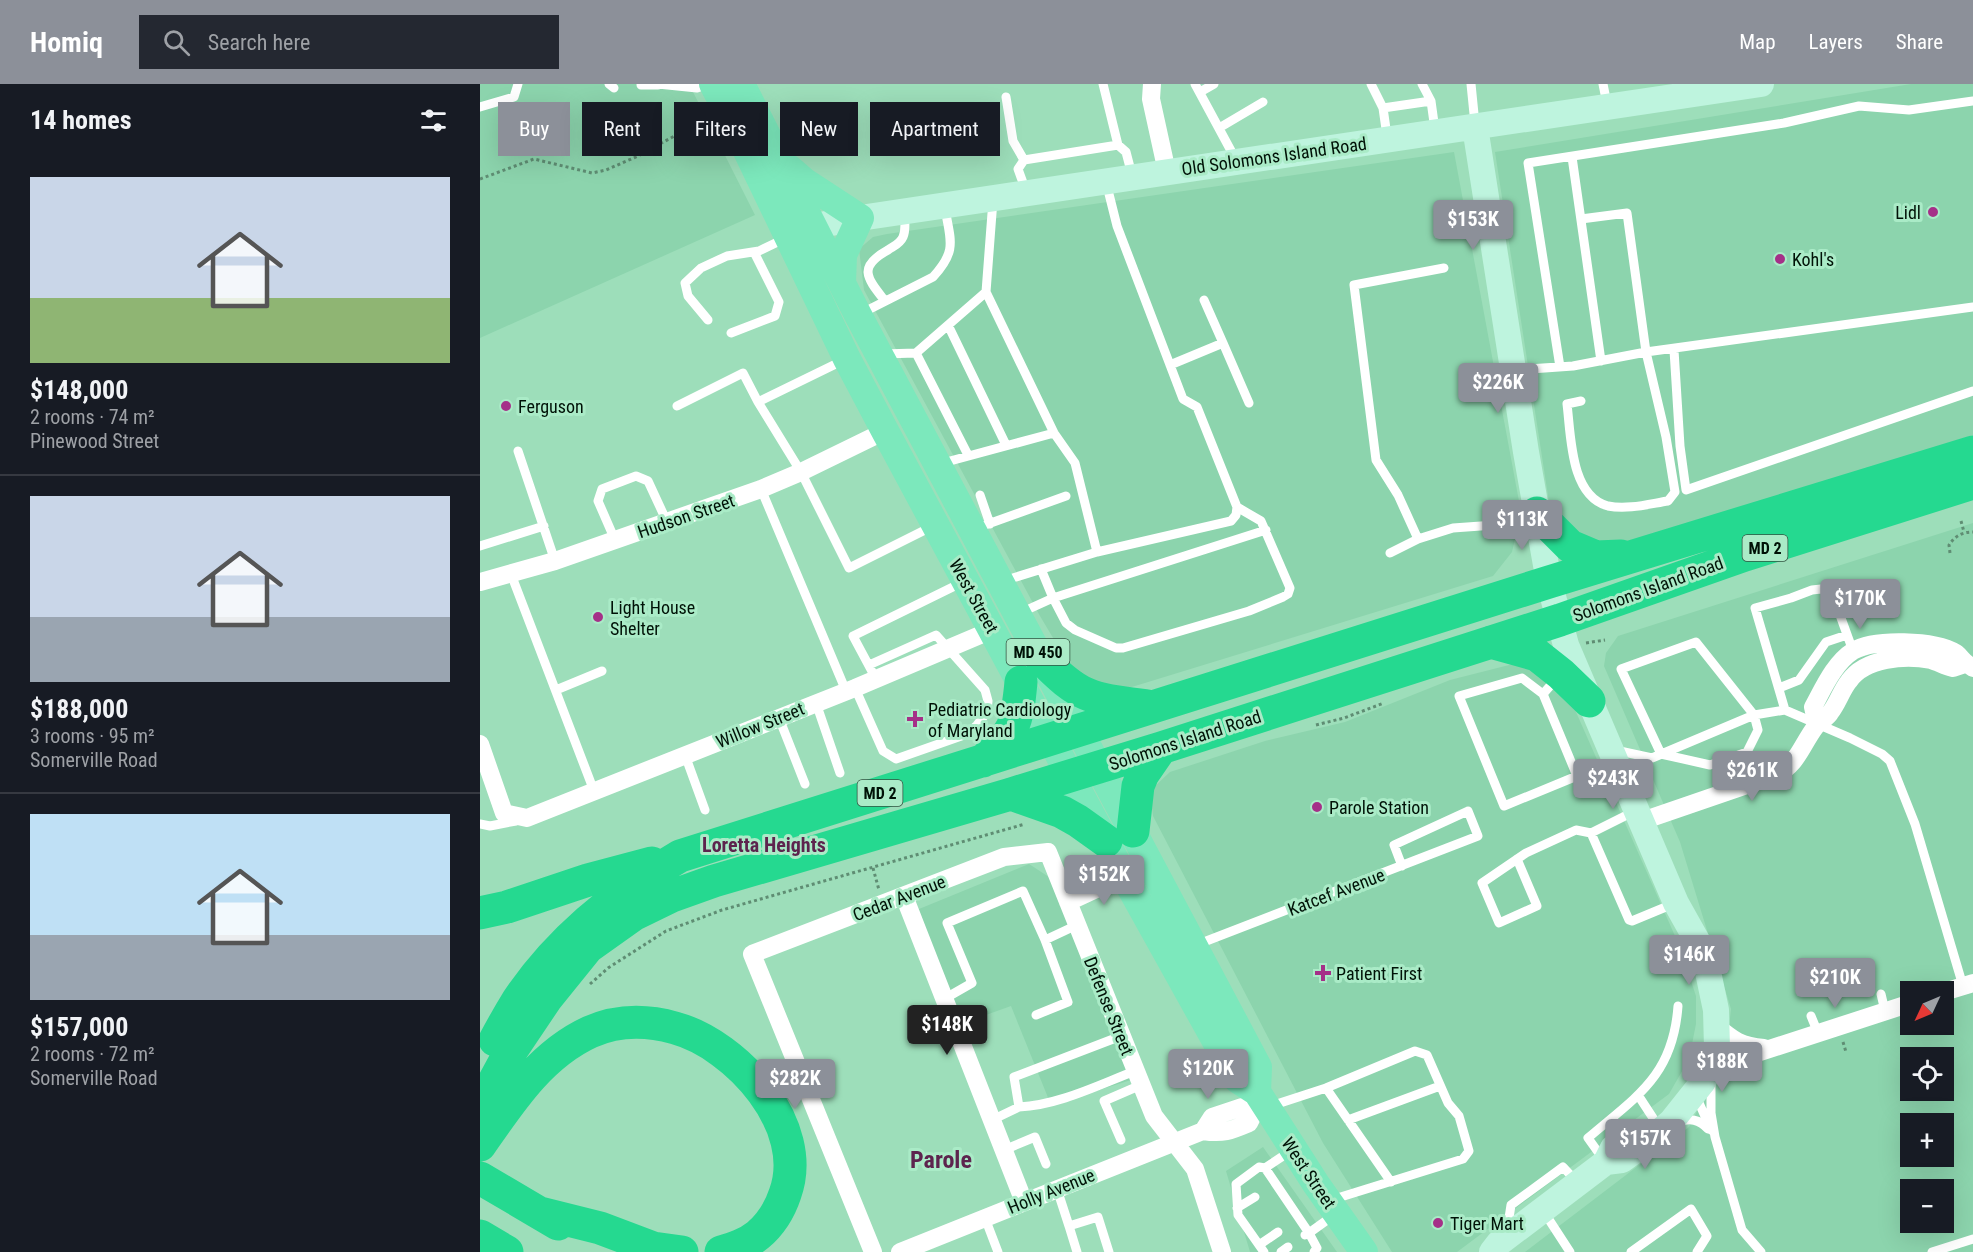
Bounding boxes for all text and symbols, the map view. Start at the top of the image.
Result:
search box [139,15,559,69]
text: Homiq [30,26,103,59]
icon: search [160,26,193,59]
text: Search here [208,30,310,55]
text: Map [1739,30,1776,54]
text: Layers [1809,30,1863,54]
text: Share [1896,30,1943,54]
chip: Buy [498,102,570,156]
chip: Rent [582,102,662,156]
chip: Filters [674,102,768,156]
chip: New [780,102,858,156]
chip: Apartment [870,102,1000,156]
icon: filters [417,104,450,137]
text: 14 homes [30,105,132,135]
street label: Old Solomons Island Road [1180,133,1368,179]
pin: $153K [1431,200,1515,251]
place label: Lidl [1895,202,1921,223]
marker: Lidl [1926,205,1940,219]
text: $153K [1447,207,1499,231]
icon: home [186,216,294,324]
place label: Kohl's [1792,249,1834,270]
marker: Kohl's [1773,252,1787,266]
pin: $226K [1456,363,1540,414]
text: $226K [1472,370,1524,394]
text: $148,000 [30,375,128,405]
place label: Ferguson [518,396,584,417]
marker: Ferguson [499,399,513,413]
text: 2 rooms · 74 m² [30,405,155,429]
text: Pinewood Street [30,429,159,453]
street label: Hudson Street [635,490,737,542]
pin: $113K [1480,500,1564,551]
text: $113K [1496,507,1548,531]
icon: home [186,535,294,643]
road number: MD 2 [1742,535,1788,561]
street label: Solomons Island Road [1570,552,1726,626]
street label: West Street [945,555,1003,637]
pin: $170K [1818,579,1902,630]
text: $170K [1834,586,1886,610]
place label: Light House Shelter [610,597,695,639]
marker: Light House Shelter [591,610,605,624]
road number: MD 450 [1006,639,1070,665]
text: $188,000 [30,694,128,724]
street label: Willow Street [713,698,807,752]
place label: Pediatric Cardiology of Maryland [928,699,1072,741]
street label: Solomons Island Road [1106,706,1264,774]
marker: Pediatric Cardiology of Maryland [906,710,924,728]
text: 3 rooms · 95 m² [30,724,155,748]
text: Somerville Road [30,748,158,772]
pin: $261K [1710,751,1794,802]
text: $261K [1726,758,1778,782]
pin: $243K [1571,759,1655,810]
text: $243K [1587,766,1639,790]
road number: MD 2 [858,780,902,806]
place label: Parole Station [1329,797,1429,818]
marker: Parole Station [1310,800,1324,814]
district label: Loretta Heights [702,833,826,857]
icon: home [186,853,294,961]
pin: $152K [1062,855,1146,906]
text: $152K [1078,862,1130,886]
street label: Katcef Avenue [1285,864,1387,920]
street label: Cedar Avenue [850,871,948,925]
pin: $146K [1647,935,1731,986]
text: $146K [1663,942,1715,966]
street label: Defense Street [1080,954,1138,1058]
pin: $210K [1793,958,1877,1009]
place label: Patient First [1336,963,1422,984]
marker: Patient First [1314,964,1332,982]
text: $210K [1809,965,1861,989]
north arrow [1900,981,1954,1035]
map controls [1900,981,1954,1233]
pin: $148K [905,1005,989,1056]
text: $157,000 [30,1012,128,1042]
text: $148K [921,1012,973,1036]
text: 2 rooms · 72 m² [30,1042,155,1066]
pin: $188K [1680,1042,1764,1093]
button: locate [1900,1047,1954,1101]
pin: $120K [1166,1049,1250,1100]
text: $188K [1696,1049,1748,1073]
text: $120K [1182,1056,1234,1080]
pin: $282K [753,1059,837,1110]
text: Somerville Road [30,1066,158,1090]
text: $282K [769,1066,821,1090]
button: + [1900,1113,1954,1167]
pin: $157K [1603,1119,1687,1170]
text: $157K [1619,1126,1671,1150]
street label: West Street [1277,1133,1341,1213]
district label: Parole [910,1146,972,1174]
street label: Holly Avenue [1004,1164,1098,1218]
button: − [1900,1179,1954,1233]
place label: Tiger Mart [1450,1213,1524,1234]
marker: Tiger Mart [1431,1216,1445,1230]

